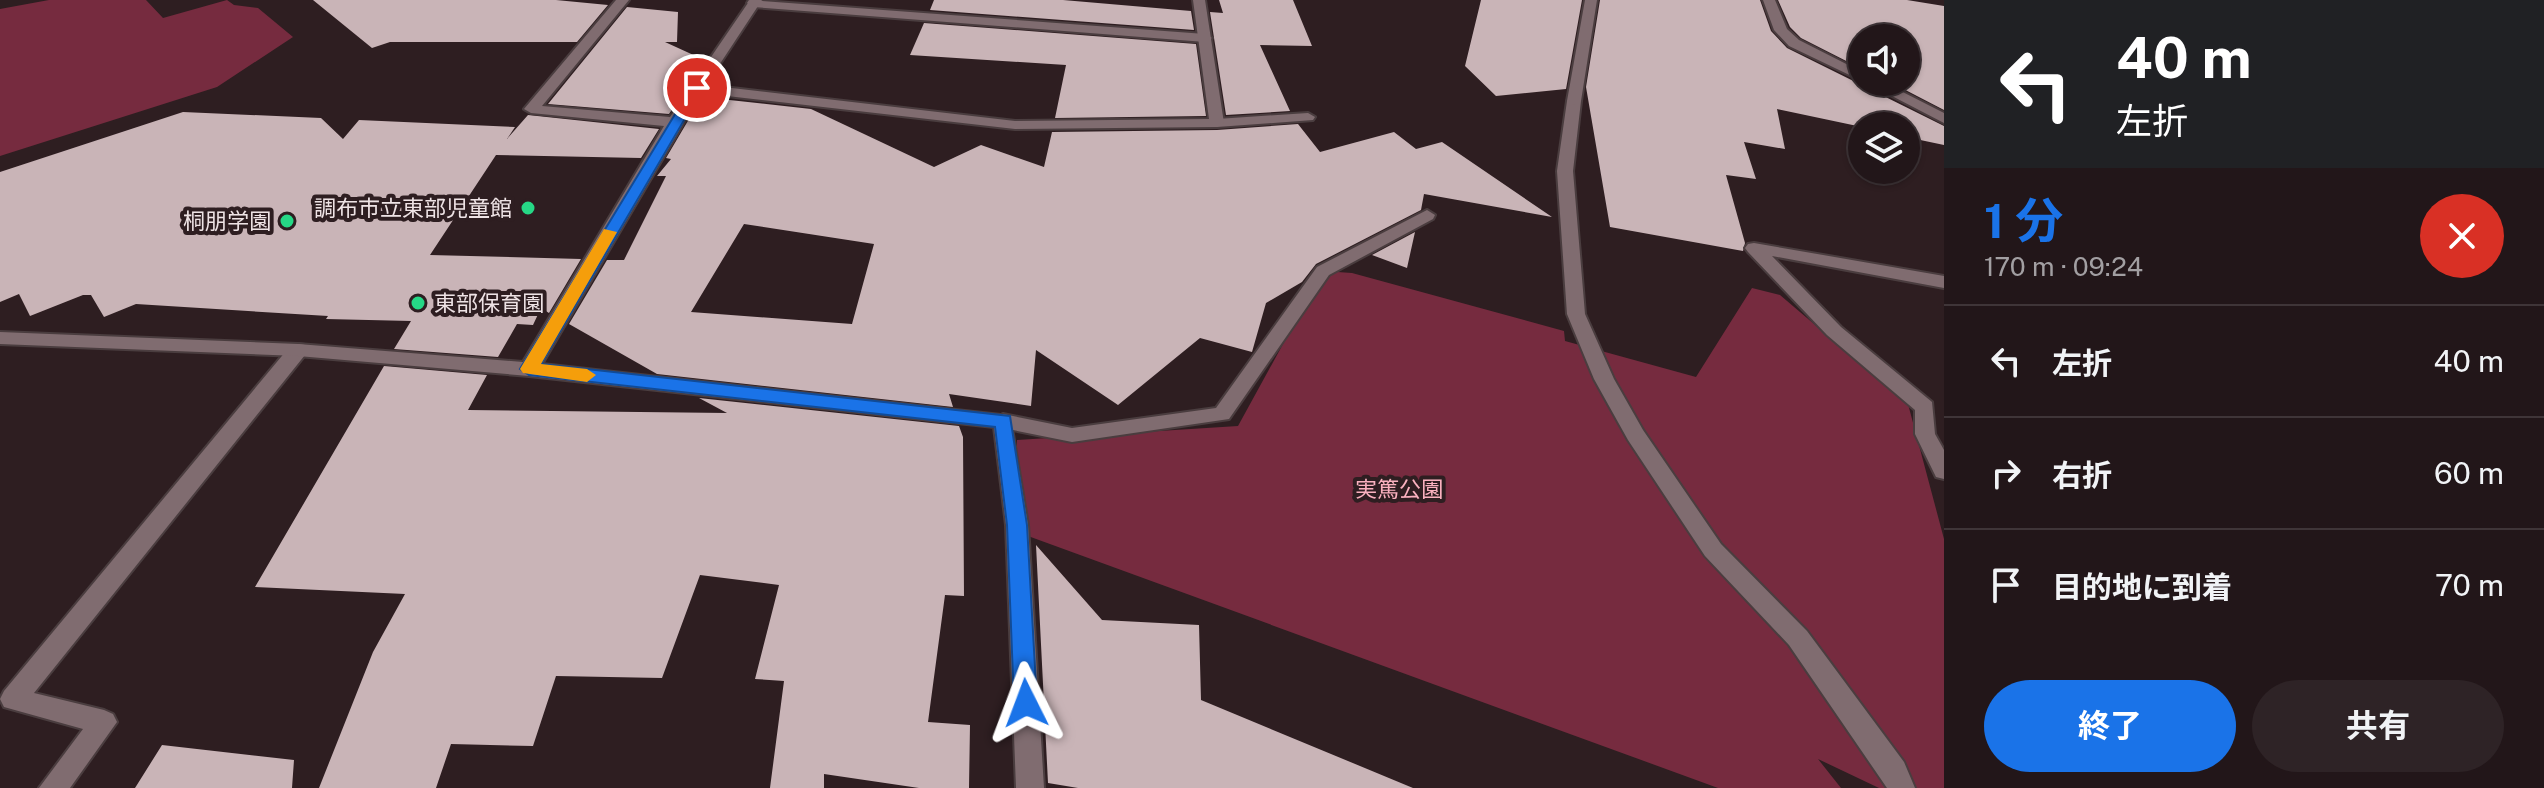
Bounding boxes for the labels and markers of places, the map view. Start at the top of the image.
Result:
pin [663,54,731,122]
place label: 調布市立東部児童館 [314,195,512,221]
marker: 調布市立東部児童館 [519,199,537,217]
place label: 桐朋学園 [183,208,271,234]
marker: 桐朋学園 [278,212,296,230]
place label: 東部保育園 [434,290,544,316]
marker: 東部保育園 [409,294,427,312]

